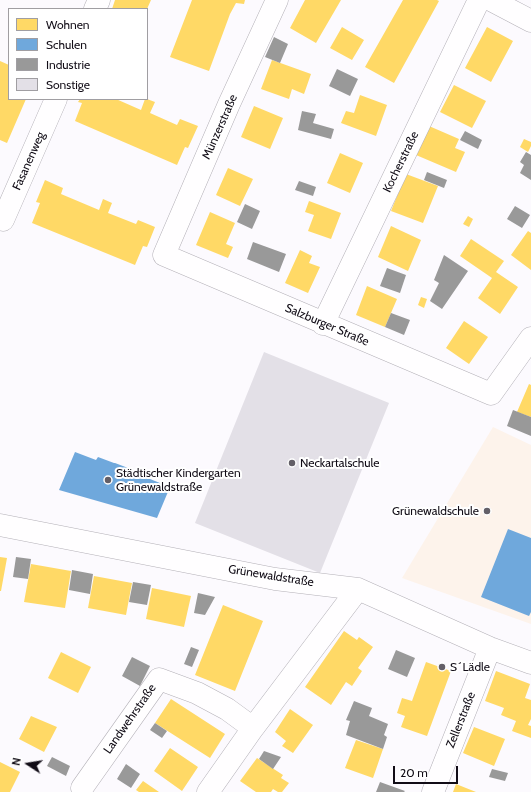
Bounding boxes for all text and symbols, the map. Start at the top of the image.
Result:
legend [8,8,148,100]
text: Wohnen [46,17,90,32]
text: Schulen [46,37,87,52]
text: Industrie [46,57,90,72]
text: Sonstige [46,77,90,92]
street label: Münzerstraße [199,92,241,162]
street label: Kocherstraße [380,129,422,195]
street label: Fasanenweg [10,130,48,192]
street label: Salzburger Straße [283,301,371,349]
place label: Neckartalschule [300,456,379,470]
marker: Neckartalschule [287,458,297,468]
place label: Städtischer Kindergarten Grünewaldstraße [116,466,241,494]
marker: Städtischer Kindergarten Grünewaldstraße [103,475,113,485]
place label: Grünewaldschule [392,504,479,518]
marker: Grünewaldschule [482,506,492,516]
street label: Grünewaldstraße [227,562,315,590]
place label: S´Lädle [450,660,490,674]
marker: S´Lädle [437,662,447,672]
street label: Landwehrstraße [101,681,159,757]
street label: Zellerstraße [443,690,479,750]
north arrow [8,744,48,784]
text: N [9,756,24,767]
scale bar [395,758,460,784]
text: 20 m [400,765,428,780]

